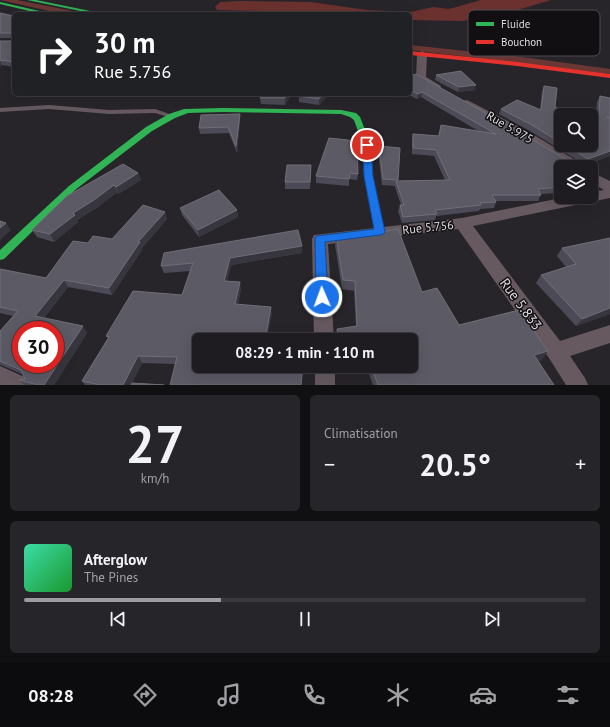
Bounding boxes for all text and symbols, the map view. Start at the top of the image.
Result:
legend [468,10,600,56]
text: Fluide [501,17,531,31]
text: 30 m [94,24,155,61]
icon: right [28,28,80,80]
text: Bouchon [501,35,542,49]
text: Rue 5.756 [94,60,171,83]
street label: Rue 5.975 [484,108,536,146]
map controls [554,108,598,204]
button: search [554,108,598,152]
pin [350,128,384,162]
icon: arrive [356,134,378,156]
button: layers [554,160,598,204]
street label: Rue 5.756 [402,217,454,237]
street label: Rue 5.833 [496,274,546,334]
position arrow [301,276,343,318]
speed limit sign: 30 [12,321,64,373]
text: 08:29 · 1 min · 110 m [236,343,374,362]
text: 27 [126,410,184,477]
text: Climatisation [324,425,398,442]
text: 20.5° [419,445,491,484]
text: − [324,450,335,478]
text: + [575,450,586,478]
text: km/h [141,470,169,487]
text: Afterglow [84,550,147,569]
text: The Pines [84,569,138,586]
icon: previous [107,608,129,630]
icon: pause [294,608,316,630]
icon: next [481,608,503,630]
icon: directions [131,681,159,709]
icon: music [215,681,243,709]
icon: phone [300,681,328,709]
icon: climate [384,681,412,709]
icon: car [469,681,497,709]
icon: filters [554,681,582,709]
text: 08:28 [28,684,74,707]

